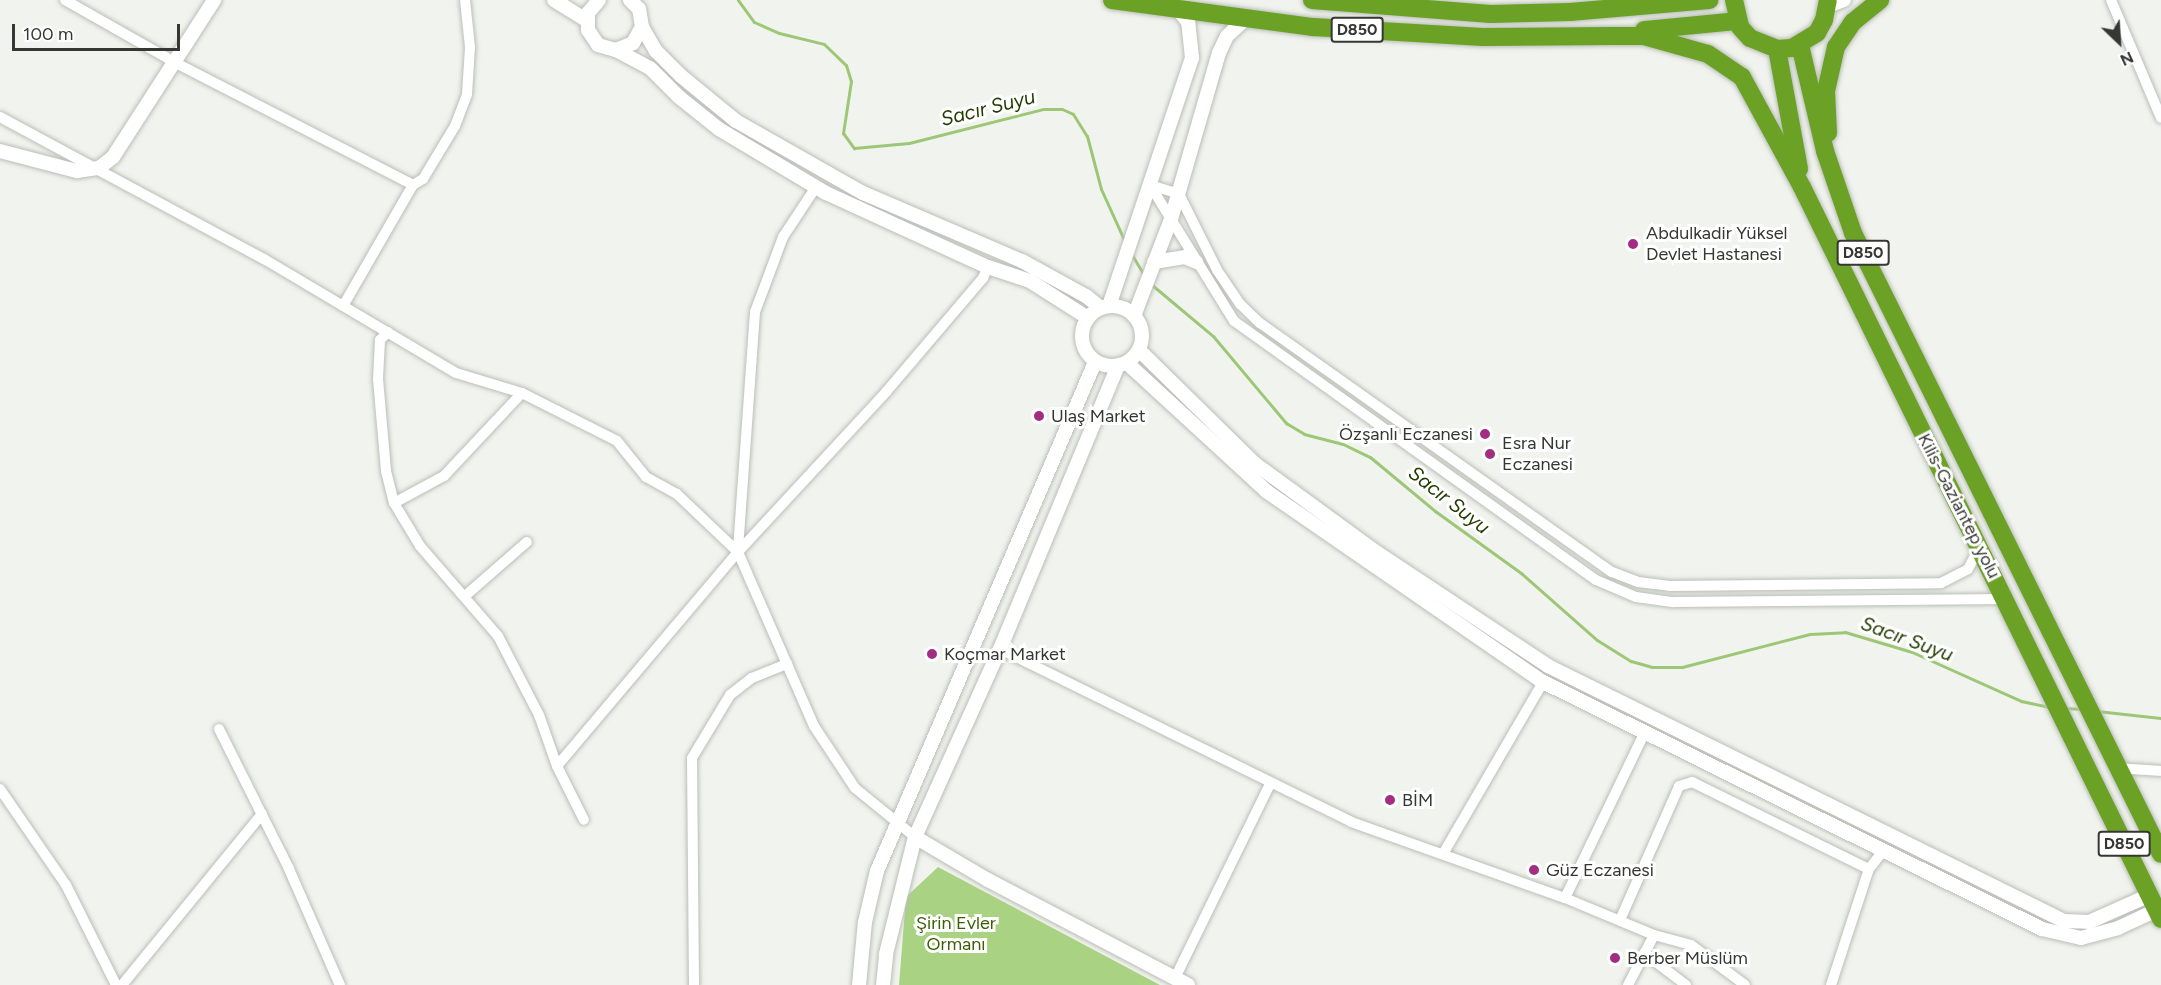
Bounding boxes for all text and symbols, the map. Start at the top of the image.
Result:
scale bar [15,12,183,50]
north arrow [2089,12,2149,72]
road number: D850 [1330,17,1384,43]
text: 100 m [23,23,73,45]
text: N [2117,48,2136,70]
water label: Sacır Suyu [938,85,1038,131]
place label: Abdulkadir Yüksel Devlet Hastanesi [1646,223,1788,266]
marker: Abdulkadir Yüksel Devlet Hastanesi [1624,235,1642,253]
road number: D850 [1836,240,1890,266]
place label: Ulaş Market [1051,405,1145,427]
marker: Ulaş Market [1032,409,1046,423]
place label: Özşanlı Eczanesi [1339,423,1473,445]
marker: Özşanlı Eczanesi [1478,427,1492,441]
street label: Kilis-Gaziantep yolu [1913,430,2005,582]
place label: Esra Nur Eczanesi [1502,433,1573,476]
marker: Esra Nur Eczanesi [1483,447,1497,461]
water label: Sacır Suyu [1404,461,1494,539]
water label: Sacır Suyu [1858,611,1956,667]
place label: Koçmar Market [944,643,1066,665]
marker: Koçmar Market [925,647,939,661]
place label: BİM [1402,789,1433,811]
marker: BİM [1383,793,1397,807]
road number: D850 [2097,831,2151,857]
place label: Güz Eczanesi [1546,859,1654,881]
marker: Güz Eczanesi [1527,863,1541,877]
park label: Şirin Evler Ormanı [916,913,996,956]
place label: Berber Müslüm [1627,947,1748,969]
marker: Berber Müslüm [1608,951,1622,965]

